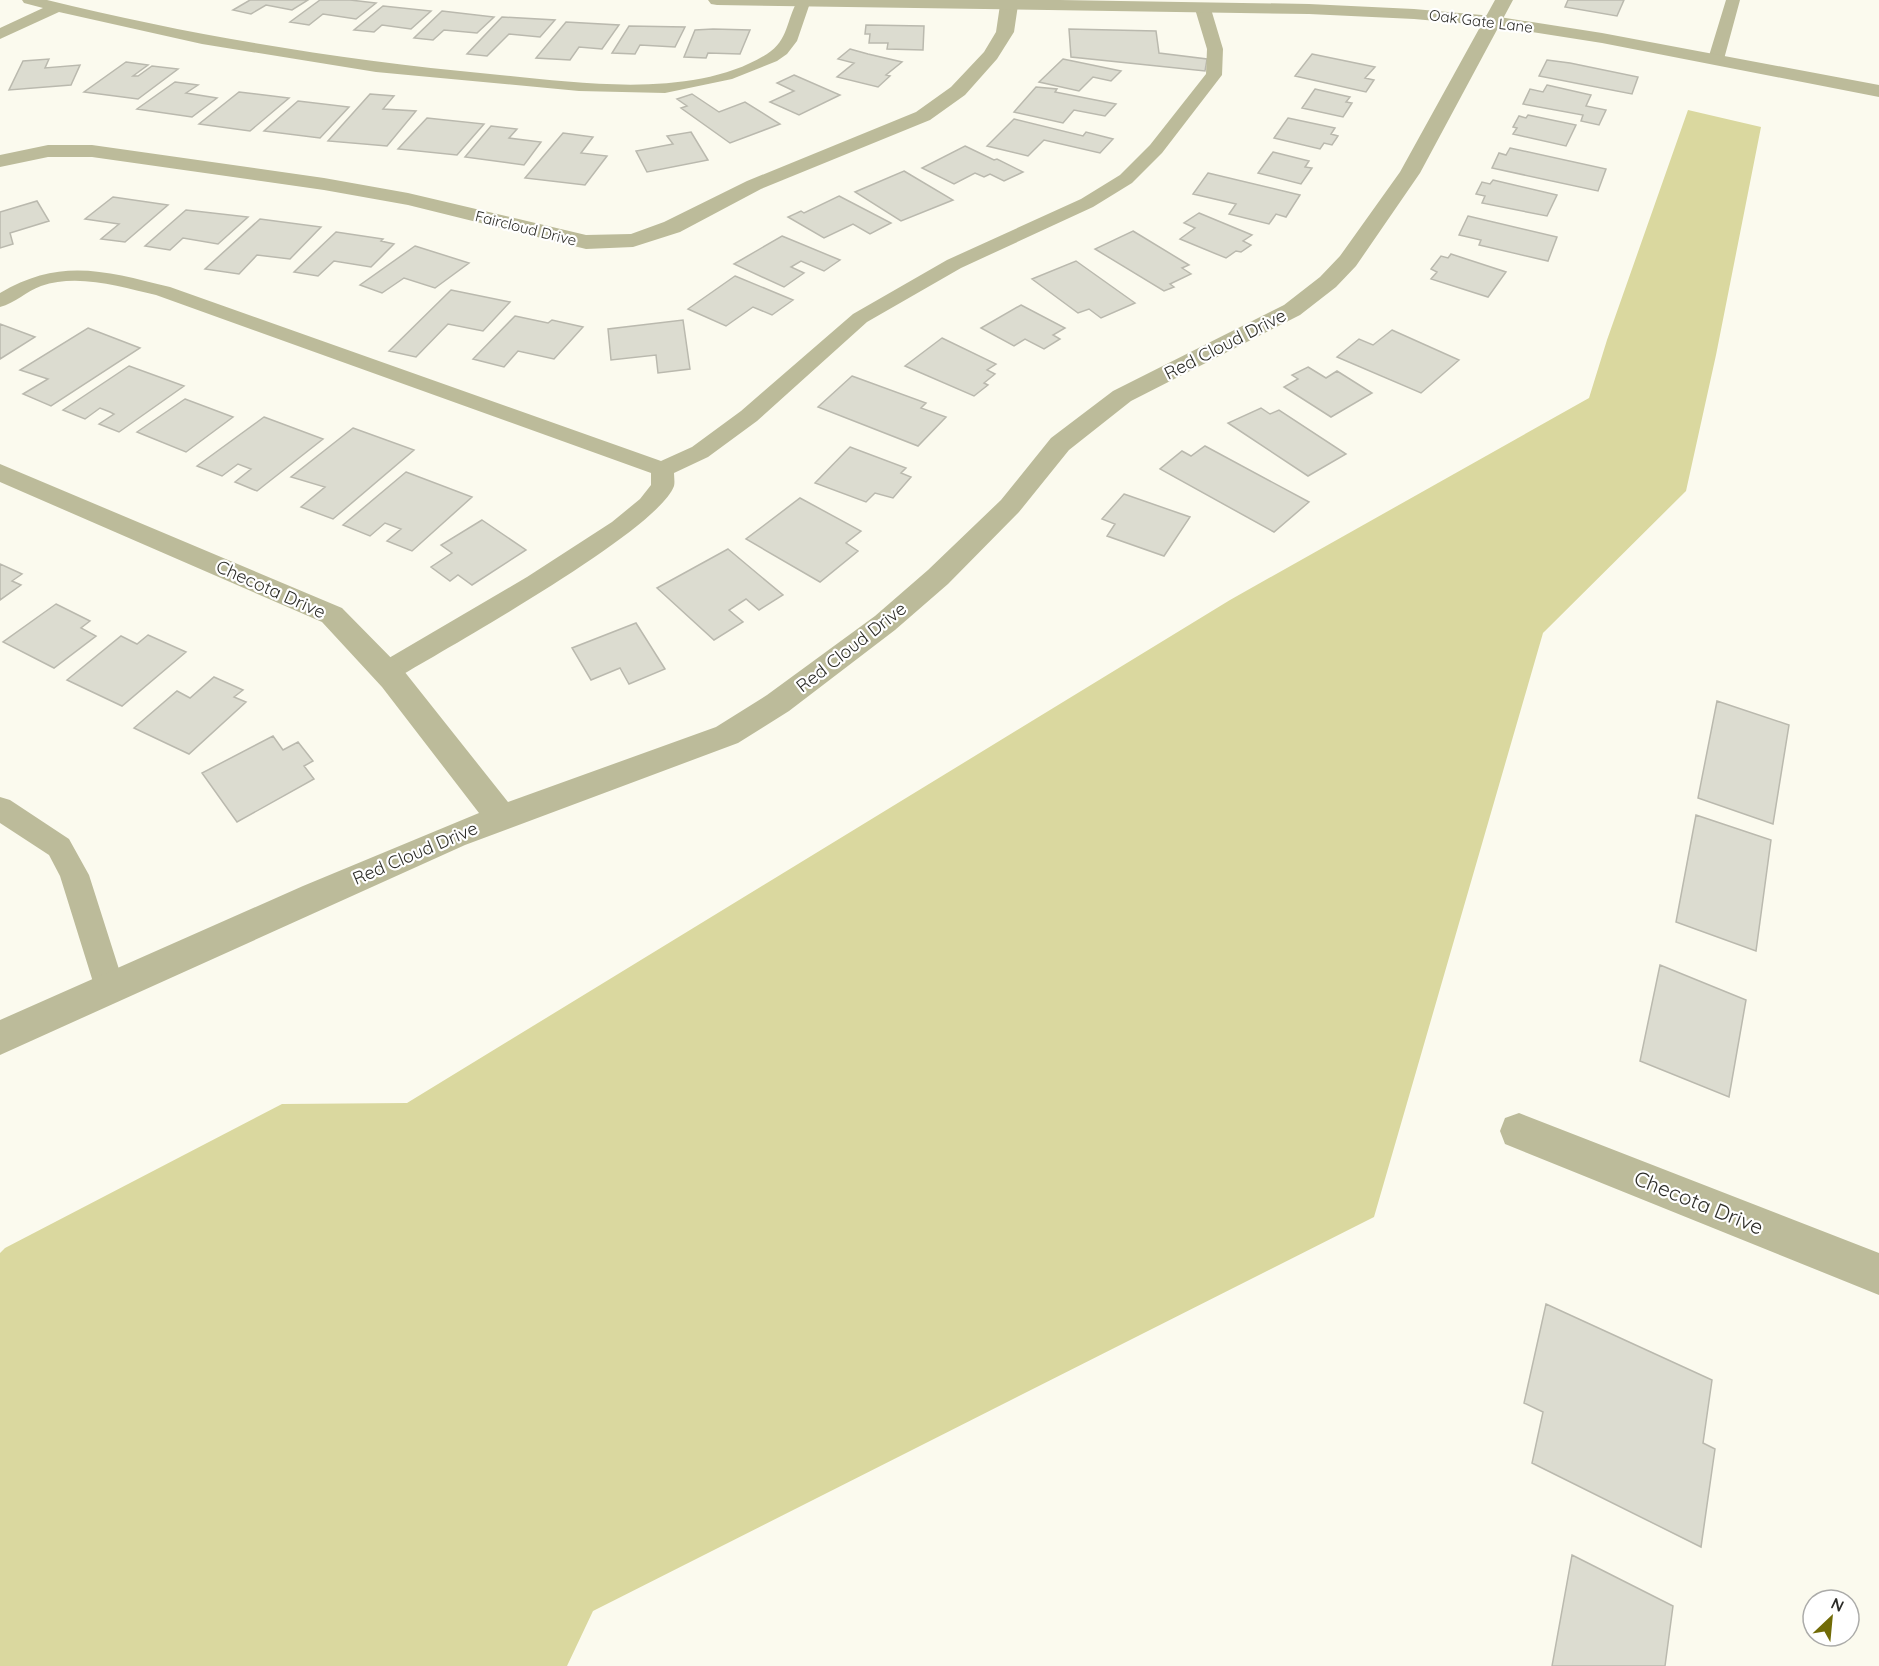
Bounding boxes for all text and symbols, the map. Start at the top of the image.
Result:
street label: Oak Gate Lane [1428,5,1534,37]
street label: Faircloud Drive [473,206,579,250]
street label: Red Cloud Drive [1160,303,1290,385]
street label: Checota Drive [213,555,329,623]
street label: Red Cloud Drive [791,597,911,697]
street label: Red Cloud Drive [349,816,481,890]
street label: Checota Drive [1631,1164,1767,1240]
north arrow [1801,1588,1861,1648]
text: N [1828,1593,1847,1616]

